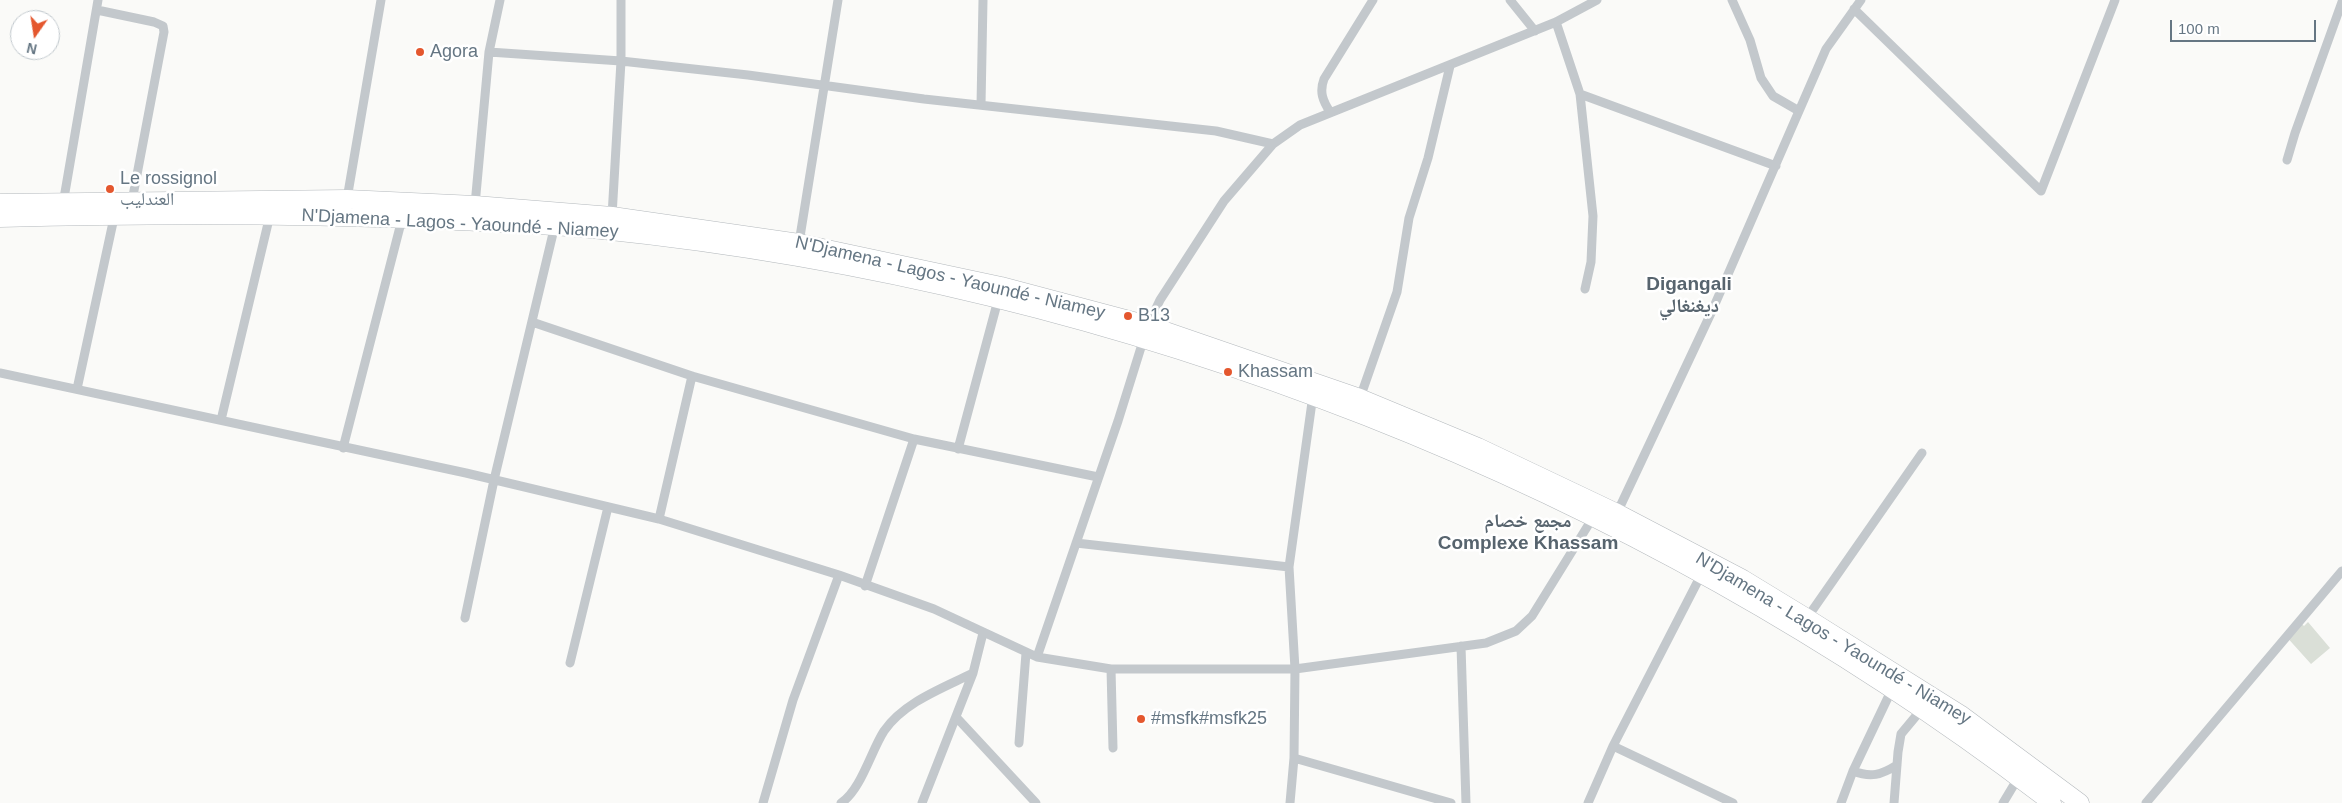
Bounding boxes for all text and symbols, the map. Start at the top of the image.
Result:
north arrow [10,10,60,60]
scale bar [2172,10,2318,42]
text: 100 m [2178,20,2220,37]
text: N [25,40,39,58]
place label: Agora [430,41,478,63]
marker: Agora [414,46,426,58]
place label: Le rossignol العندليب [120,168,217,210]
marker: Le rossignol العندليب [104,183,116,195]
street label: N'Djamena - Lagos - Yaoundé - Niamey [301,205,619,243]
street label: N'Djamena - Lagos - Yaoundé - Niamey [793,232,1107,324]
district label: Digangali ديغنغالي [1646,274,1732,318]
place label: B13 [1138,305,1170,327]
marker: B13 [1122,310,1134,322]
place label: Khassam [1238,361,1313,383]
marker: Khassam [1222,366,1234,378]
district label: مجمع خصام Complexe Khassam [1438,511,1618,555]
street label: N'Djamena - Lagos - Yaoundé - Niamey [1691,548,1975,730]
place label: #msfk#msfk25 [1151,708,1267,730]
marker: #msfk#msfk25 [1135,713,1147,725]

